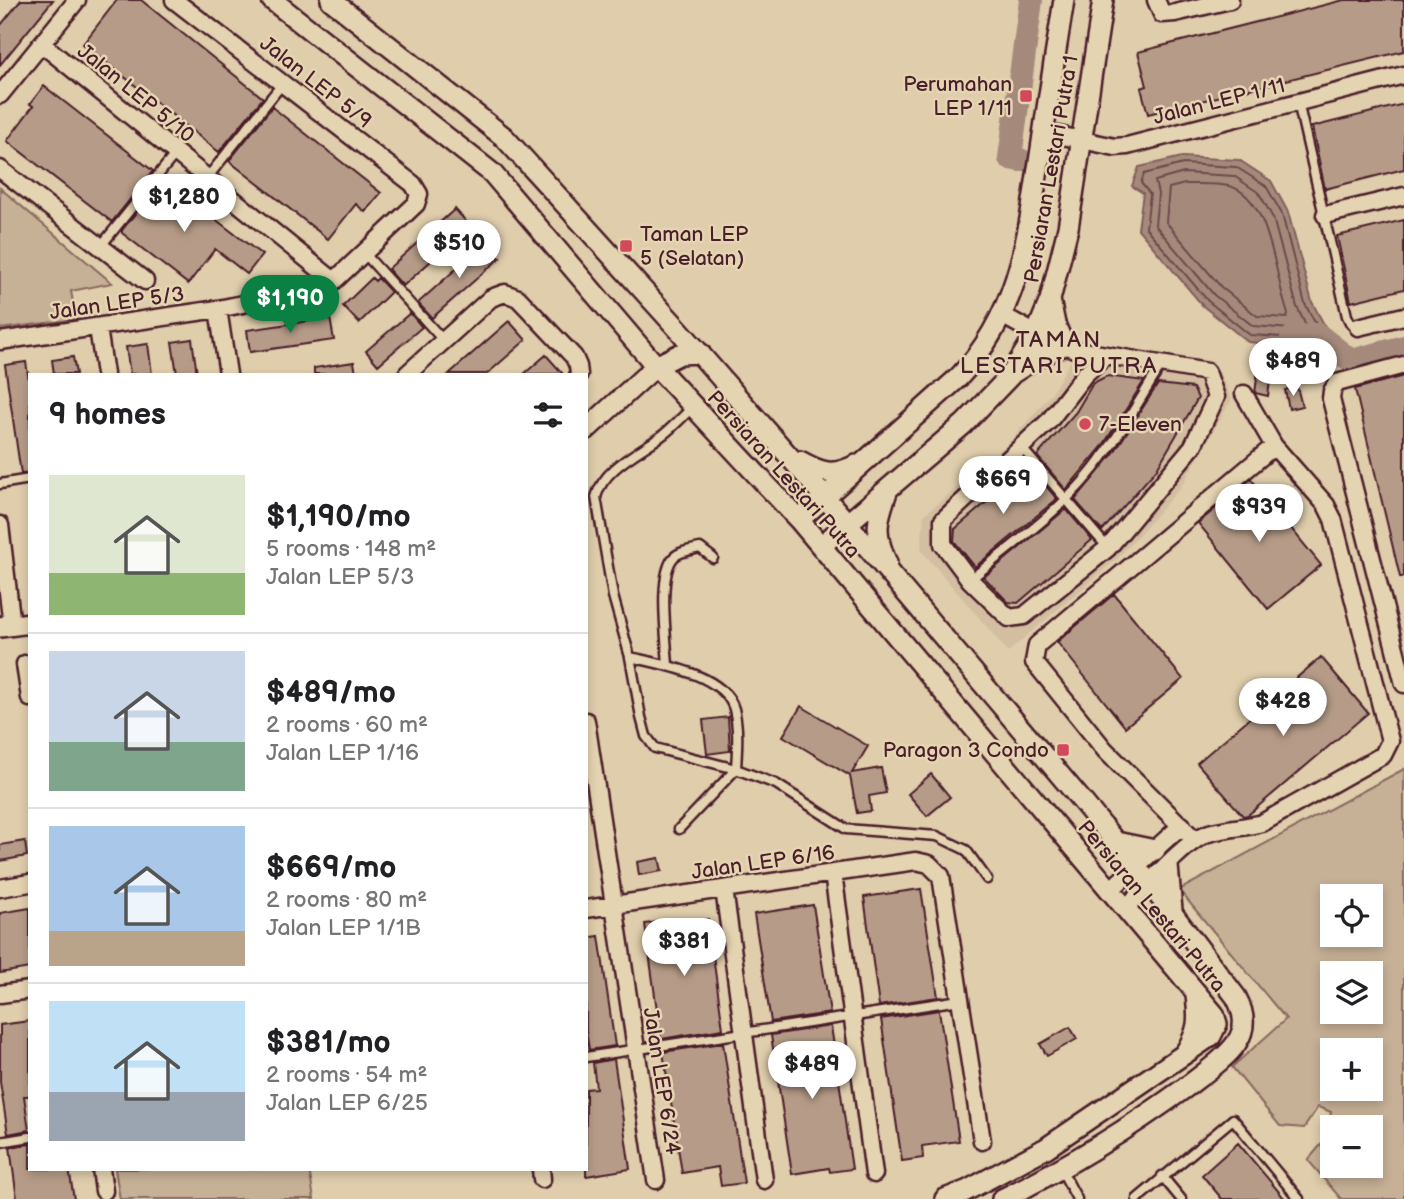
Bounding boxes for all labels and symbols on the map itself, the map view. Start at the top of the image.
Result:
street label: Jalan LEP 5/9 [255,31,377,134]
street label: Jalan LEP 5/10 [72,39,199,148]
street label: Persiaran Lestari Putra 1 [1019,53,1084,285]
place label: Perumahan LEP 1/11 [903,72,1012,121]
street label: Jalan LEP 1/11 [1151,73,1288,130]
marker: Perumahan LEP 1/11 [1018,88,1034,104]
pin: $1,280 [127,174,241,234]
pin: $510 [418,220,500,280]
place label: Taman LEP 5 (Selatan) [640,222,748,271]
marker: Taman LEP 5 (Selatan) [618,238,634,254]
pin: $1,190 [233,276,347,335]
street label: Jalan LEP 5/3 [48,282,186,325]
district label: TAMAN LESTARI PUTRA [960,326,1158,380]
pin: $489 [1252,338,1334,398]
street label: Persiaran Lestari Putra [702,385,865,563]
place label: 7-Eleven [1099,412,1182,437]
marker: 7-Eleven [1077,416,1093,432]
pin: $669 [962,456,1044,516]
pin: $939 [1218,484,1300,544]
pin: $428 [1242,678,1324,738]
place label: Paragon 3 Condo [883,738,1049,763]
marker: Paragon 3 Condo [1055,742,1071,758]
street label: Persiaran Lestari Putra [1072,815,1231,997]
street label: Jalan LEP 6/16 [690,840,836,885]
pin: $381 [643,918,725,978]
street label: Jalan LEP 6/24 [638,1006,685,1156]
pin: $489 [771,1042,853,1101]

